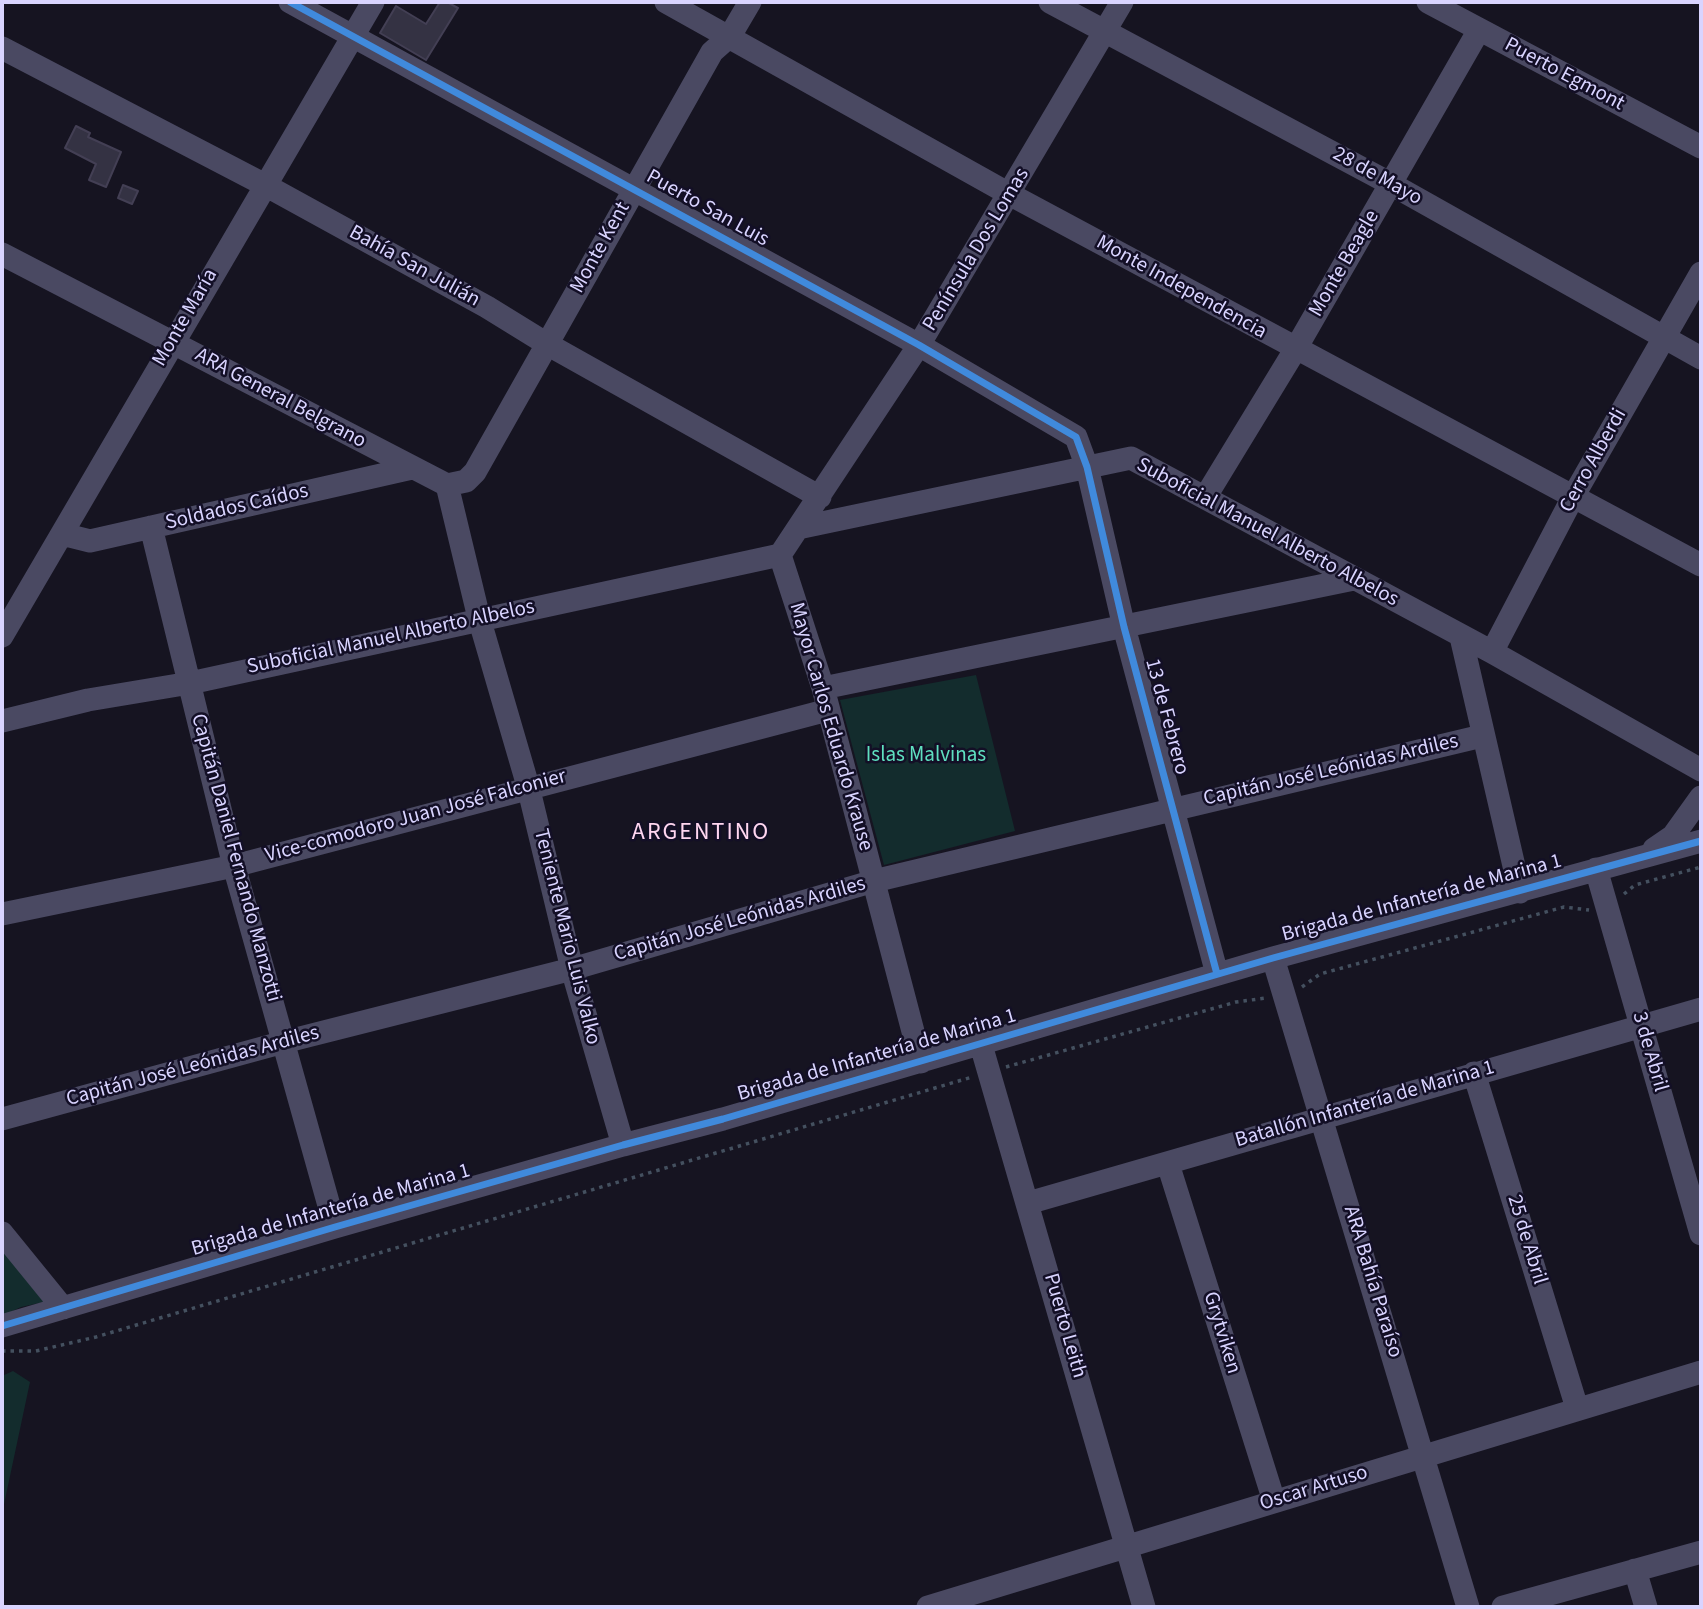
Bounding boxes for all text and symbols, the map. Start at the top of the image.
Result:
street label: Puerto Egmont [1500,33,1628,117]
street label: 28 de Mayo [1328,142,1426,212]
street label: Península Dos Lomas [918,164,1036,336]
street label: Puerto San Luis [641,165,773,253]
street label: Monte Kent [566,198,636,298]
street label: Monte Beagle [1304,206,1386,322]
street label: Bahía San Julián [344,221,484,313]
street label: Monte Independencia [1091,231,1271,345]
street label: Monte María [148,265,224,371]
street label: ARA General Belgrano [190,343,370,455]
street label: Cerro Alberdi [1555,405,1633,517]
street label: Suboficial Manuel Alberto Albelos [1132,453,1402,613]
street label: Soldados Caídos [163,479,311,537]
street label: Suboficial Manuel Alberto Albelos [245,595,537,681]
street label: Mayor Carlos Eduardo Krause [782,600,878,854]
street label: 13 de Febrero [1138,656,1194,778]
street label: Capitán Daniel Fernando Manzotti [184,711,286,1005]
street label: Capitán José Leónidas Ardiles [1201,729,1461,813]
park label: Islas Malvinas [866,743,986,769]
street label: Vice-comodoro Juan José Falconier [263,765,569,869]
district label: ARGENTINO [633,820,769,848]
street label: Teniente Mario Luis Valko [527,827,605,1047]
street label: Brigada de Infantería de Marina 1 [1279,849,1565,949]
street label: Capitán José Leónidas Ardiles [611,872,869,968]
street label: Brigada de Infantería de Marina 1 [735,1004,1019,1108]
street label: 3 de Abril [1626,1009,1672,1095]
street label: Capitán José Leónidas Ardiles [64,1021,322,1113]
street label: Batallón Infantería de Marina 1 [1233,1056,1497,1154]
street label: Brigada de Infantería de Marina 1 [189,1159,473,1263]
street label: 25 de Abril [1500,1192,1552,1288]
street label: ARA Bahía Paraíso [1337,1203,1407,1361]
street label: Puerto Leith [1037,1271,1091,1381]
street label: Grytviken [1197,1289,1245,1377]
street label: Oscar Artuso [1257,1461,1371,1517]

